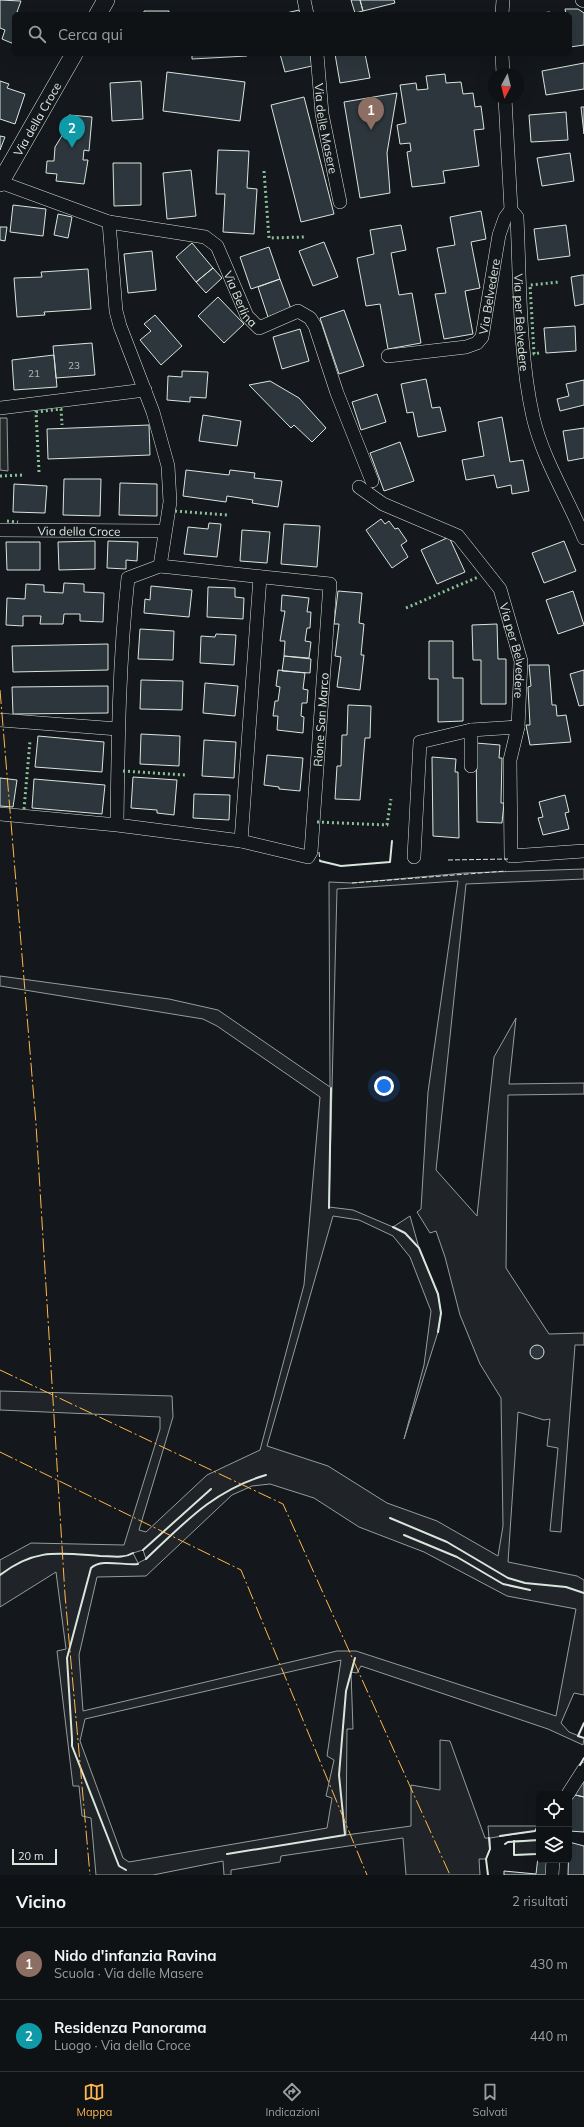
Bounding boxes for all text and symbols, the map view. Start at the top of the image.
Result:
search box [12,12,572,56]
icon: search [26,23,48,45]
text: Cerca qui [58,25,123,44]
north arrow [488,68,524,104]
street label: Via della Croce [10,79,64,159]
street label: Via delle Masere [312,83,341,175]
pin: 1 [358,97,384,130]
pin: 2 [59,115,85,148]
street label: Via Belvedere [475,258,502,336]
street label: Via Berlina [221,268,261,330]
street label: Via per Belvedere [512,273,533,372]
house number: 23 [68,359,80,372]
house number: 21 [28,367,40,380]
street label: Via della Croce [37,523,121,538]
street label: Via per Belvedere [497,601,528,699]
street label: Rione San Marco [310,672,331,767]
your location [374,1076,394,1096]
map controls [536,1791,572,1863]
button: locate [536,1791,572,1827]
button: layers [536,1827,572,1863]
scale bar [12,1847,57,1866]
text: 20 m [18,1849,44,1863]
text: Vicino [16,1891,66,1912]
text: 2 risultati [512,1893,568,1909]
text: Nido d'infanzia Ravina [54,1946,217,1965]
text: 1 [25,1956,33,1972]
text: 430 m [530,1956,568,1972]
text: Scuola · Via delle Masere [54,1965,203,1981]
text: Residenza Panorama [54,2018,207,2037]
text: 2 [25,2028,33,2044]
text: 440 m [530,2028,568,2044]
text: Luogo · Via della Croce [54,2037,191,2053]
tab: Mappa [77,2081,112,2119]
tab: Indicazioni [265,2081,320,2119]
tab: Salvati [473,2081,507,2119]

